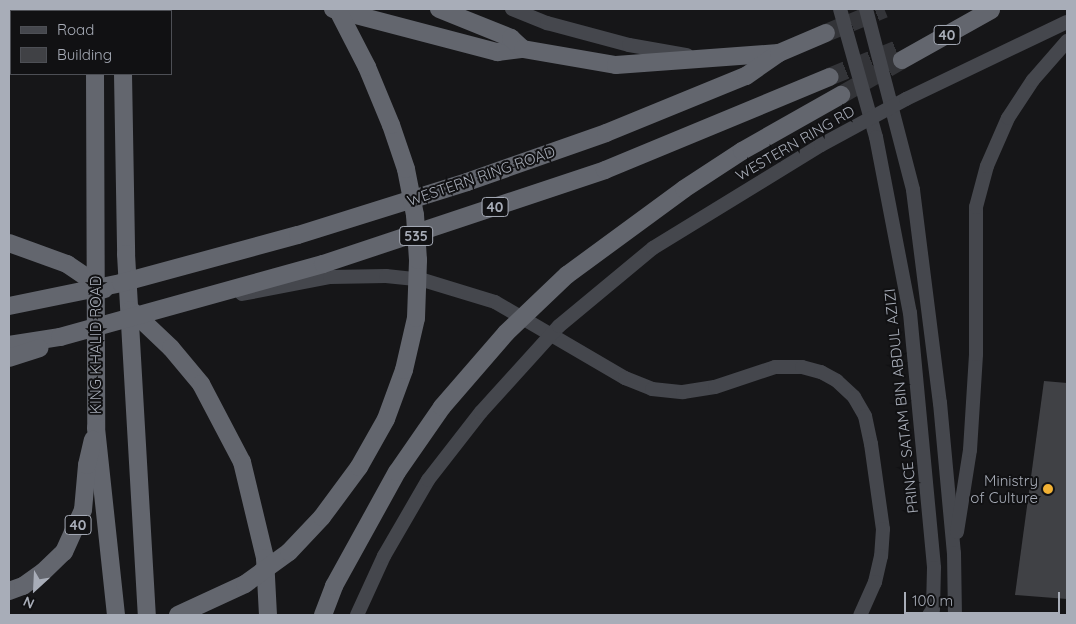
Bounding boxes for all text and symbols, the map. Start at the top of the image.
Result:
legend [10,10,172,75]
text: Road [57,20,94,39]
road number: 40 [933,24,961,46]
text: Building [57,45,112,64]
street label: WESTERN RING RD [732,102,858,184]
street label: WESTERN RING ROAD [405,142,557,210]
road number: 40 [481,196,509,218]
road number: 535 [398,225,434,248]
street label: KING KHALID ROAD [87,276,105,414]
street label: PRINCE SATAM BIN ABDUL AZIZI [880,288,922,514]
place label: Ministry of Culture [970,471,1038,506]
marker: Ministry of Culture [1042,483,1054,495]
road number: 40 [64,514,92,536]
north arrow [10,564,60,614]
scale bar [906,582,1062,614]
text: 100 m [912,591,953,610]
text: N [20,592,37,613]

